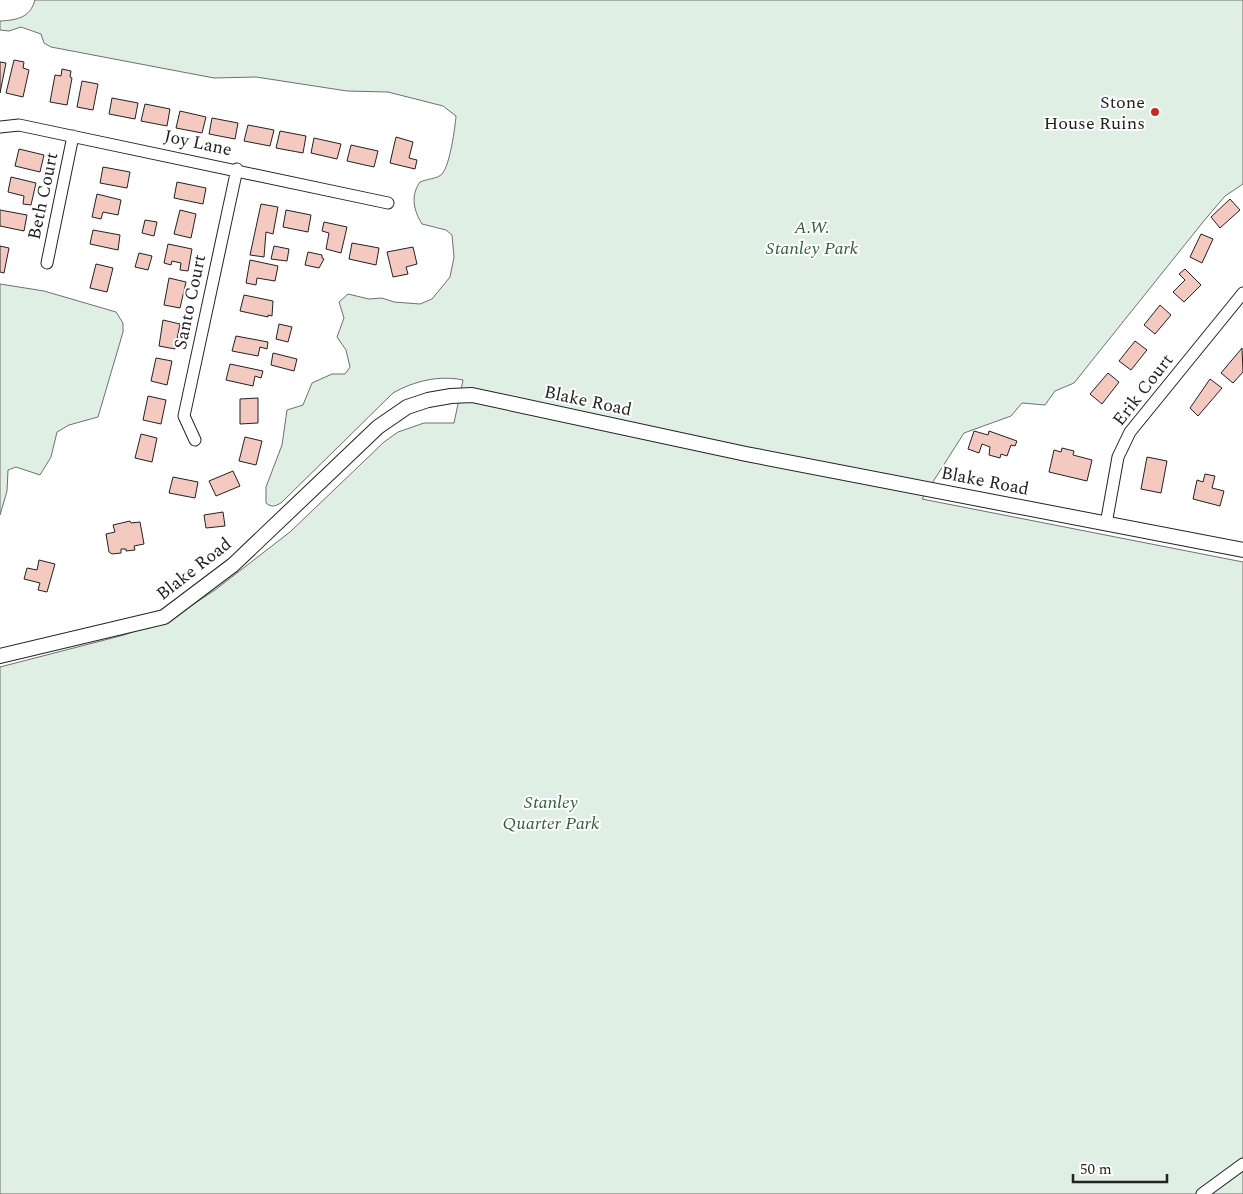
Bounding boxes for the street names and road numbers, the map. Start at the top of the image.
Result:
street label: Joy Lane [162,123,234,163]
street label: Beth Court [21,150,65,242]
street label: Santo Court [167,252,213,352]
street label: Erik Court [1106,348,1180,432]
street label: Blake Road [542,379,634,423]
street label: Blake Road [939,459,1031,503]
street label: Blake Road [151,531,237,607]

